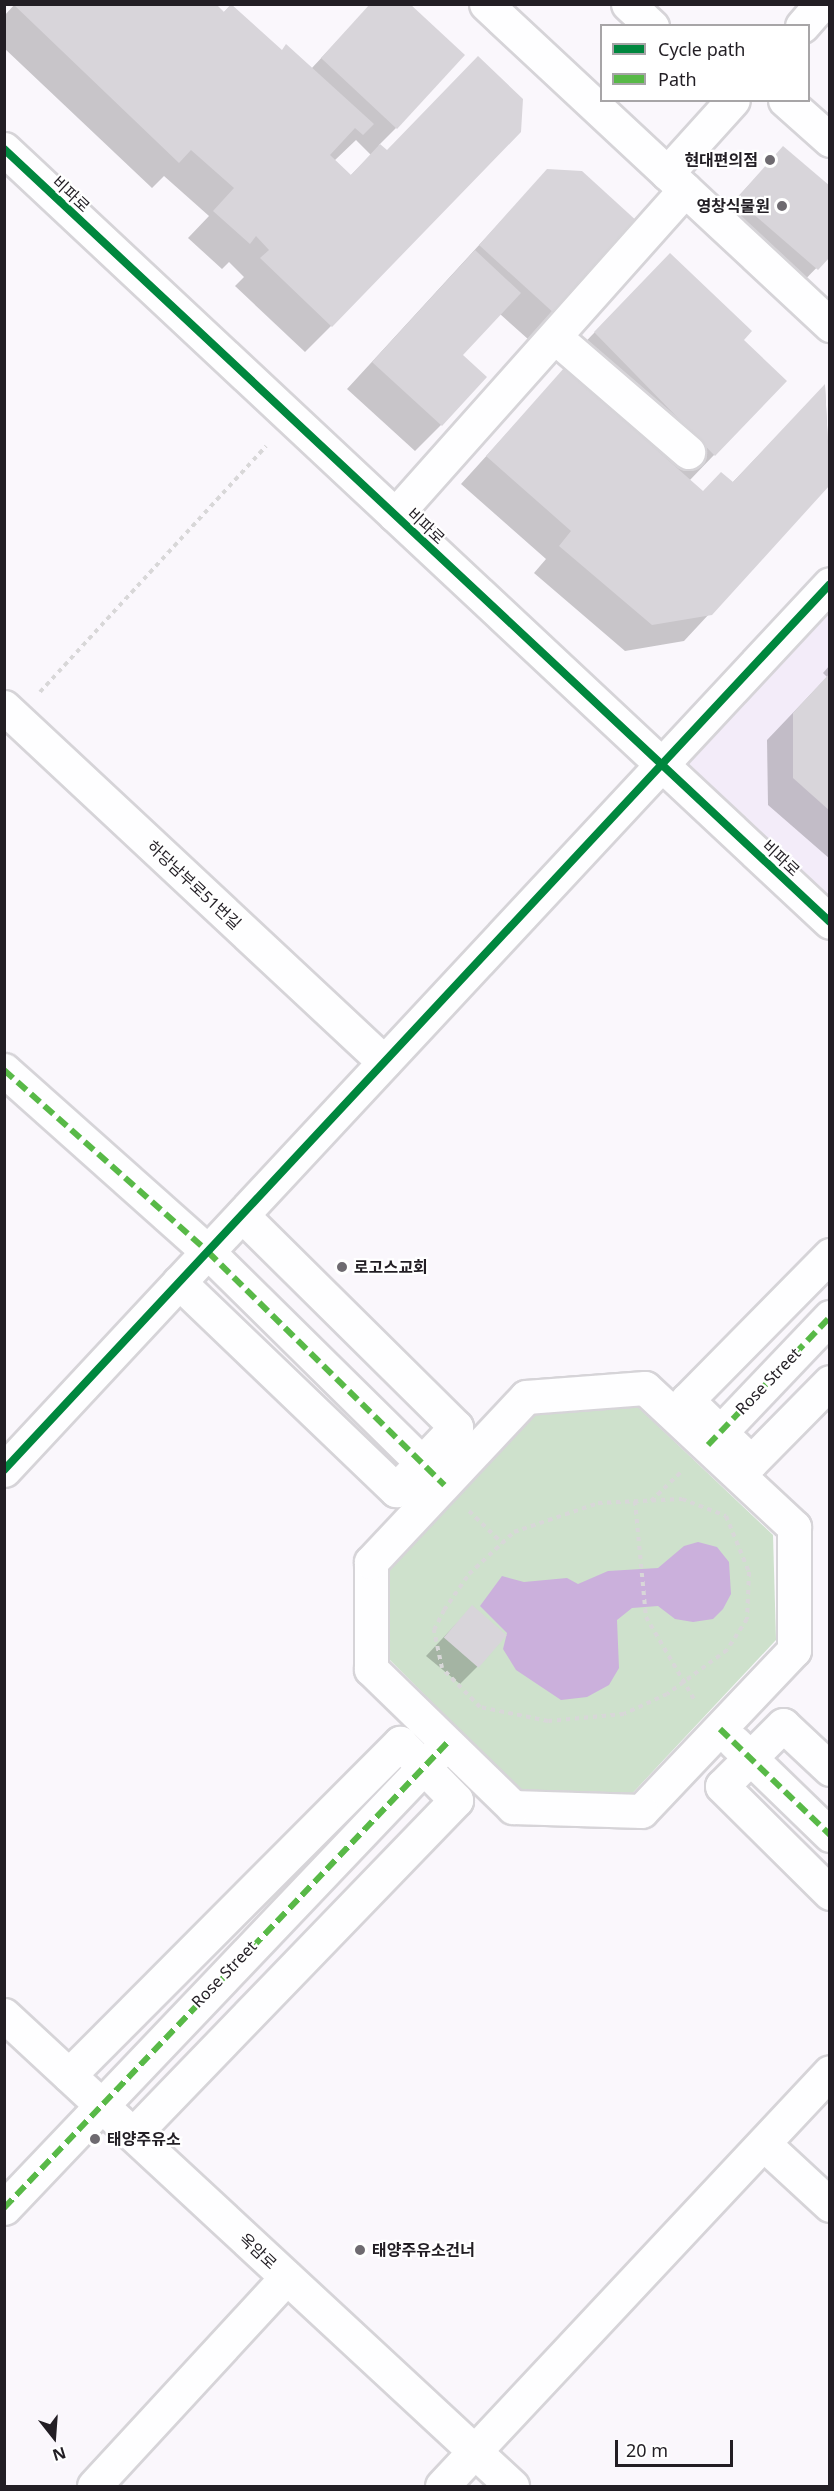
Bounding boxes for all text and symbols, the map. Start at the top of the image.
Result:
legend [600,24,810,102]
text: Cycle path [658,37,745,61]
text: Path [658,67,697,91]
place label: 현대편의점 [684,150,758,170]
marker: 현대편의점 [763,153,777,167]
street label: 비파로 [48,172,94,216]
place label: 영창식물원 [696,196,770,216]
marker: 영창식물원 [775,199,789,213]
street label: 비파로 [403,504,449,548]
street label: 비파로 [758,836,804,880]
street label: 하당남부로51번길 [143,837,245,933]
place label: 로고스교회 [354,1257,428,1277]
marker: 로고스교회 [335,1260,349,1274]
street label: Rose Street [732,1344,804,1418]
street label: Rose Street [188,1937,260,2011]
place label: 태양주유소 [107,2129,181,2149]
marker: 태양주유소 [88,2132,102,2146]
street label: 옥암로 [235,2229,281,2273]
place label: 태양주유소건너 [372,2240,475,2260]
marker: 태양주유소건너 [353,2243,367,2257]
north arrow [24,2407,84,2467]
scale bar [618,2428,736,2466]
text: 20 m [626,2438,668,2462]
text: N [50,2442,69,2467]

